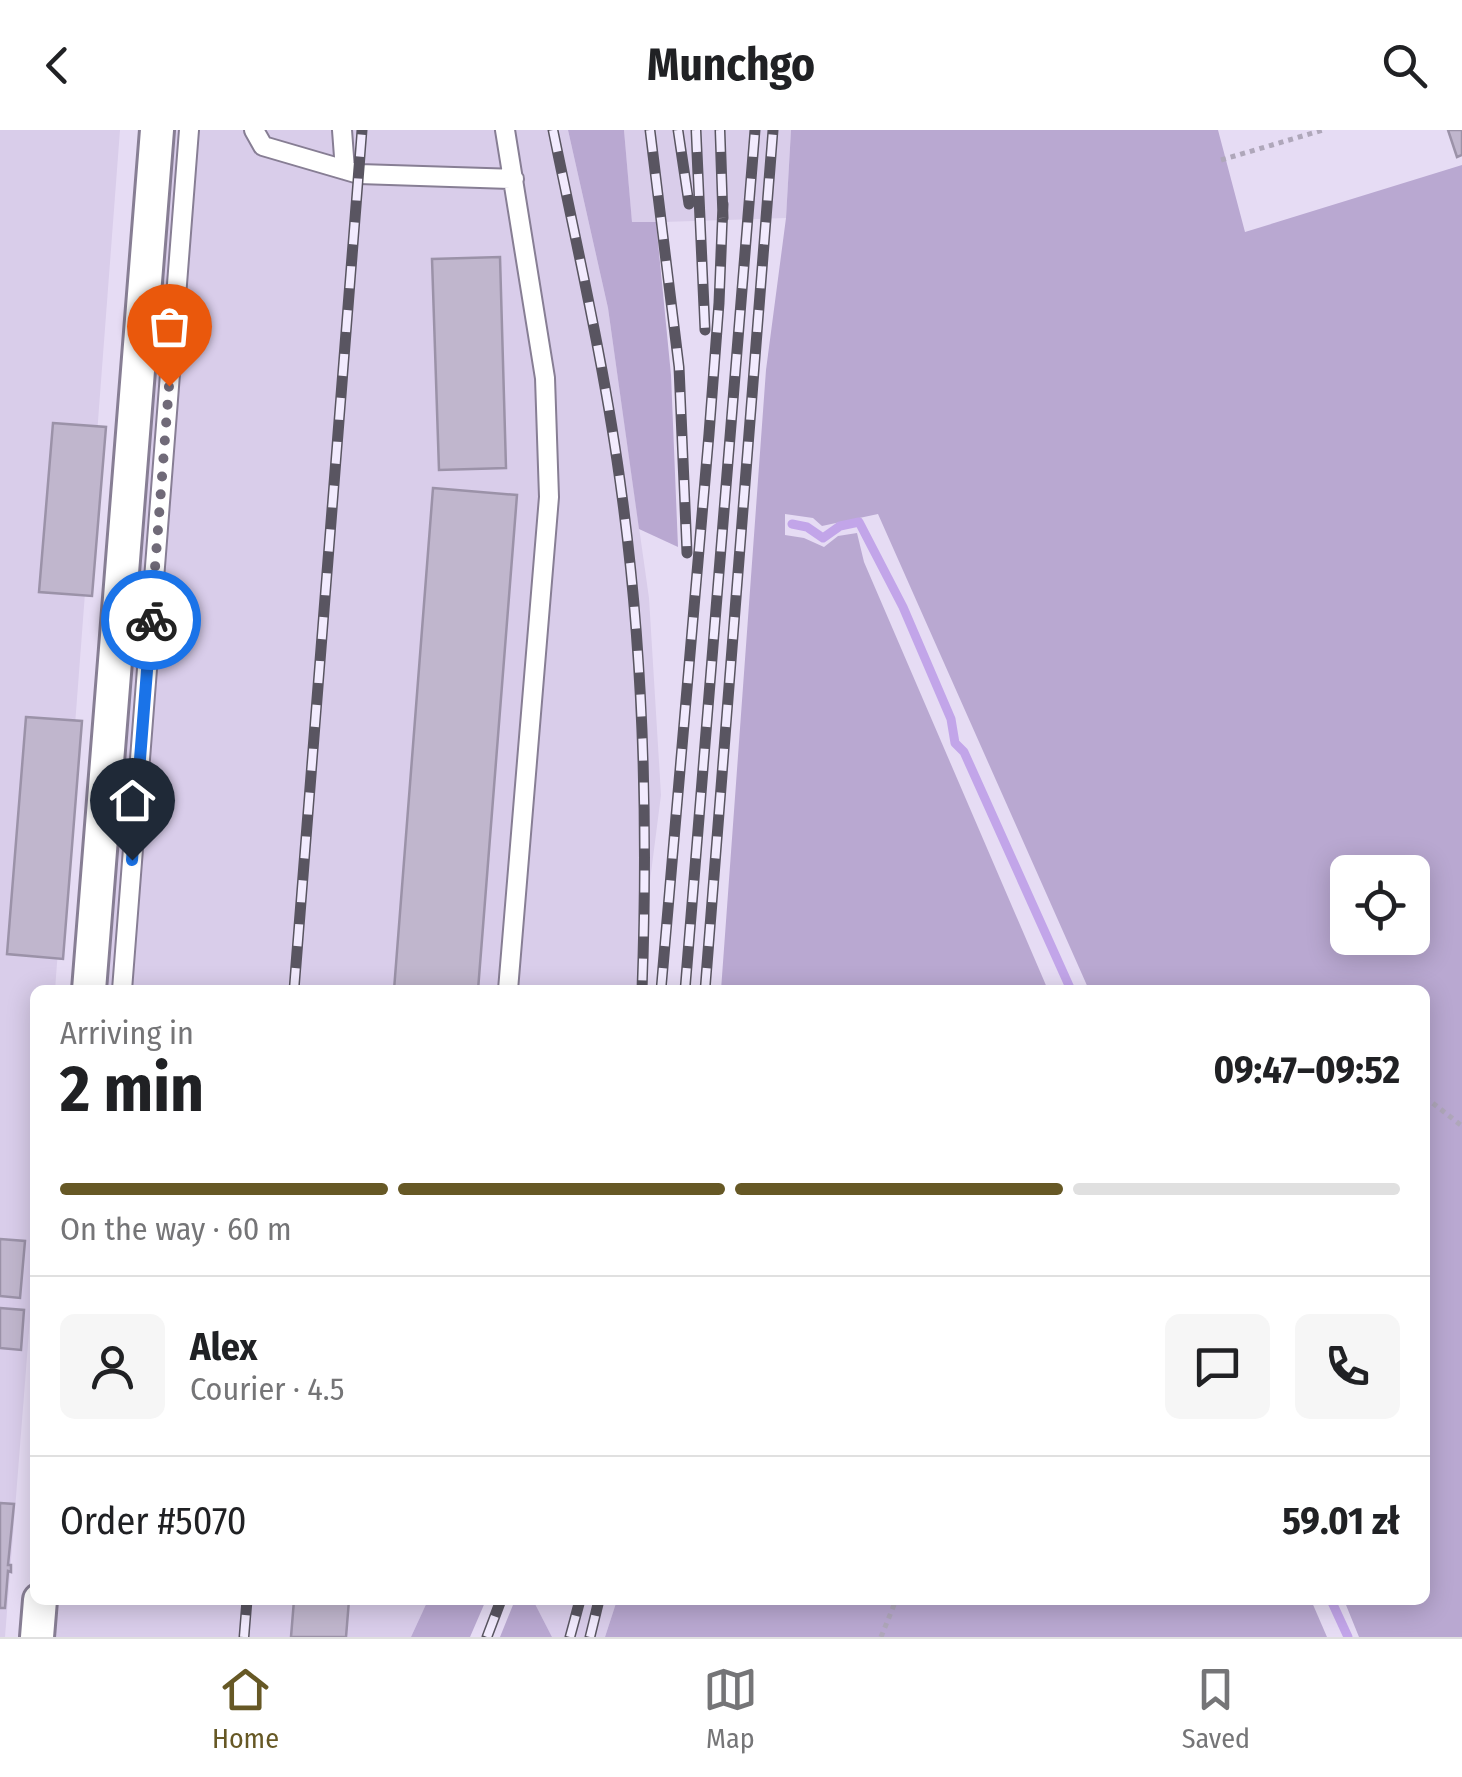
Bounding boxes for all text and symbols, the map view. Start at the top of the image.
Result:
icon: back [30,38,85,93]
text: Munchgo [647,38,815,92]
icon: search [1377,38,1432,93]
pin [127,284,212,387]
icon: bag [142,299,197,354]
courier [101,570,201,670]
icon: bike [124,593,179,648]
pin [90,758,175,861]
icon: home [105,773,160,828]
map controls [1330,855,1430,955]
button: locate [1330,855,1430,955]
text: Arriving in [60,1014,194,1052]
text: 09:47–09:52 [1214,1047,1400,1093]
text: 2 min [60,1050,204,1128]
text: On the way · 60 m [60,1210,292,1248]
button: person [60,1314,165,1419]
button: chat [1165,1314,1270,1419]
button: phone [1295,1314,1400,1419]
text: Alex [190,1324,257,1370]
text: Courier · 4.5 [190,1370,345,1408]
text: Order #5070 [60,1498,247,1544]
text: 59.01 zł [1282,1498,1400,1544]
tab: Home [212,1662,279,1755]
tab: Map [703,1662,758,1755]
tab: Saved [1182,1662,1250,1755]

